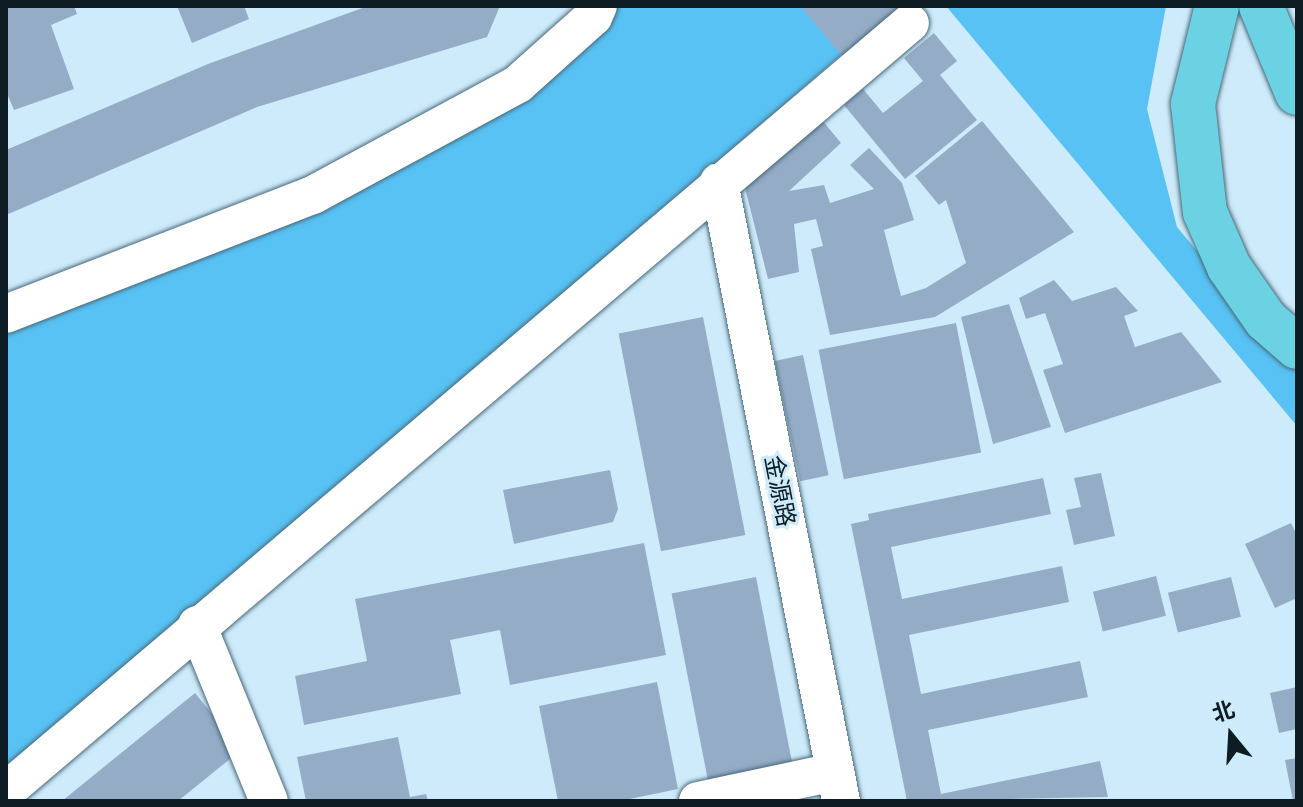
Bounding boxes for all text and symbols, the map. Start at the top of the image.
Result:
street label: 金源路 [759,453,801,529]
north arrow [1191,695,1271,775]
text: 北 [1209,696,1238,727]

